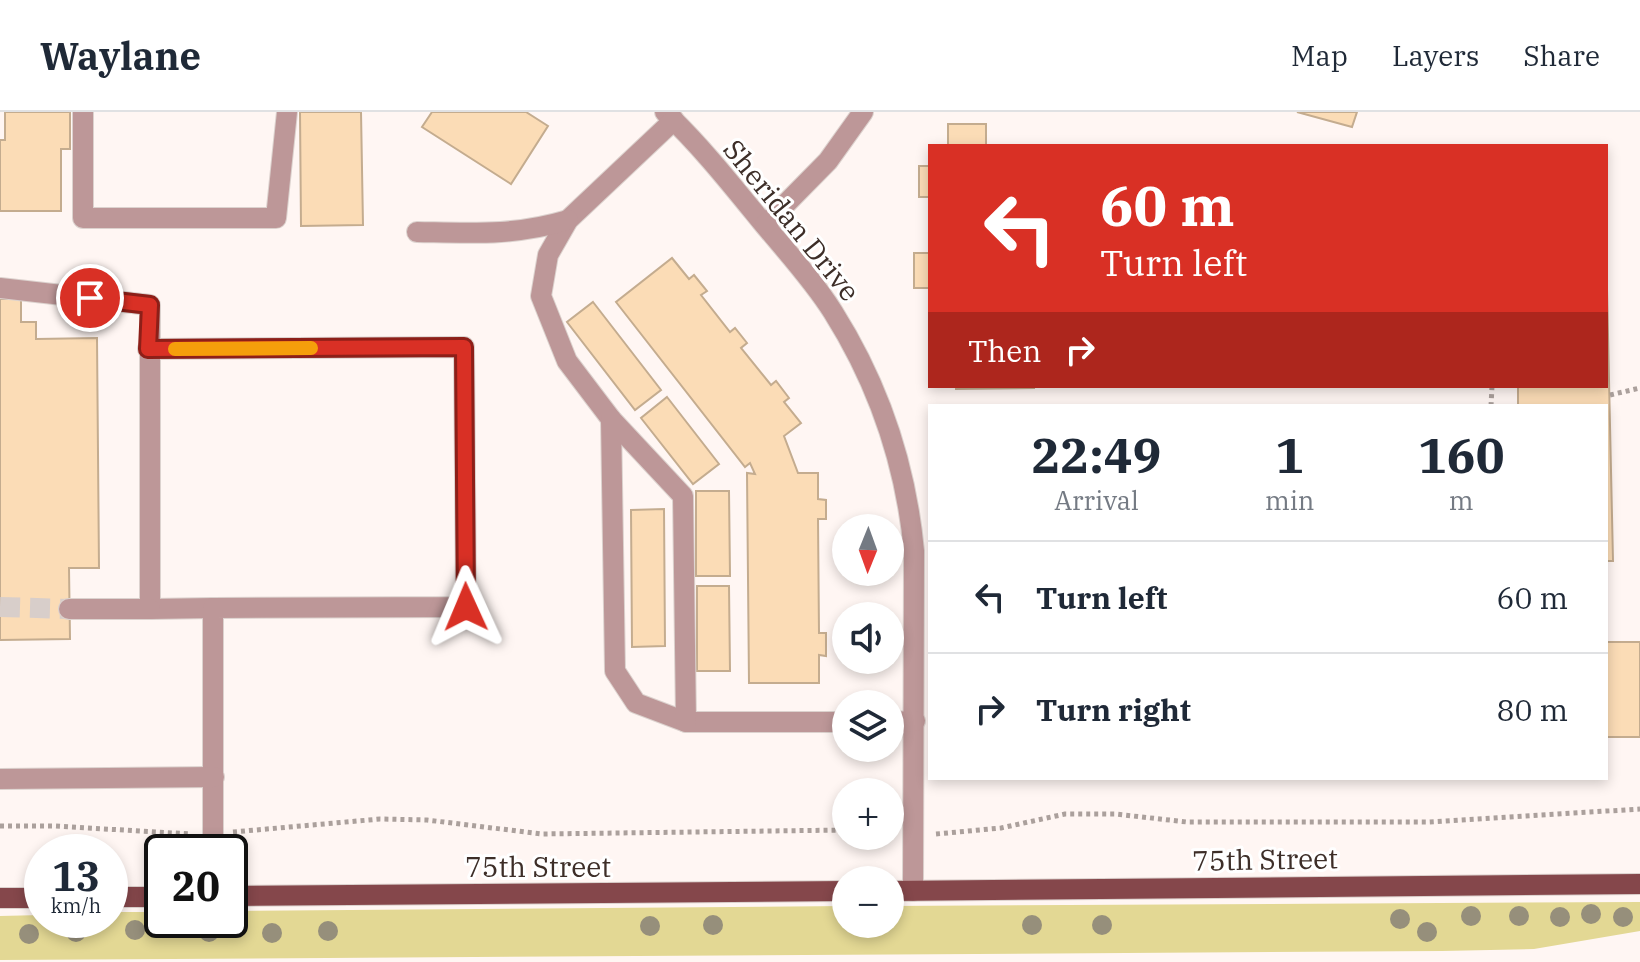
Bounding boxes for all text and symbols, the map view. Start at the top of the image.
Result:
text: Waylane [40,31,201,80]
text: Map [1291,37,1348,74]
text: Layers [1392,37,1479,74]
text: Share [1523,37,1600,74]
street label: Sheridan Drive [715,132,869,308]
text: 60 m [1100,169,1235,241]
icon: left [968,176,1072,280]
text: Turn left [1100,239,1247,286]
pin [56,264,124,332]
icon: arrive [68,276,112,320]
icon: right [1058,328,1102,372]
text: Then [968,331,1042,370]
text: 22:49 [1032,424,1161,486]
text: 1 [1275,424,1304,486]
text: 160 [1418,424,1504,486]
text: Arrival [1054,483,1139,517]
text: min [1265,483,1314,517]
text: m [1449,483,1474,517]
north arrow [832,514,904,586]
map controls [832,514,904,938]
position arrow [424,565,508,649]
icon: left [968,575,1012,619]
text: Turn left [1036,578,1168,617]
text: 60 m [1496,578,1568,617]
button: sound [832,602,904,674]
icon: right [968,687,1012,731]
button: layers [832,690,904,762]
text: Turn right [1036,690,1191,729]
text: 80 m [1496,690,1568,729]
button: + [832,778,904,850]
speed limit sign: 20 [144,834,248,938]
street label: 75th Street [1192,839,1338,879]
street label: 75th Street [465,848,611,885]
text: 13 [52,850,100,902]
button: − [832,866,904,938]
text: km/h [51,892,101,919]

